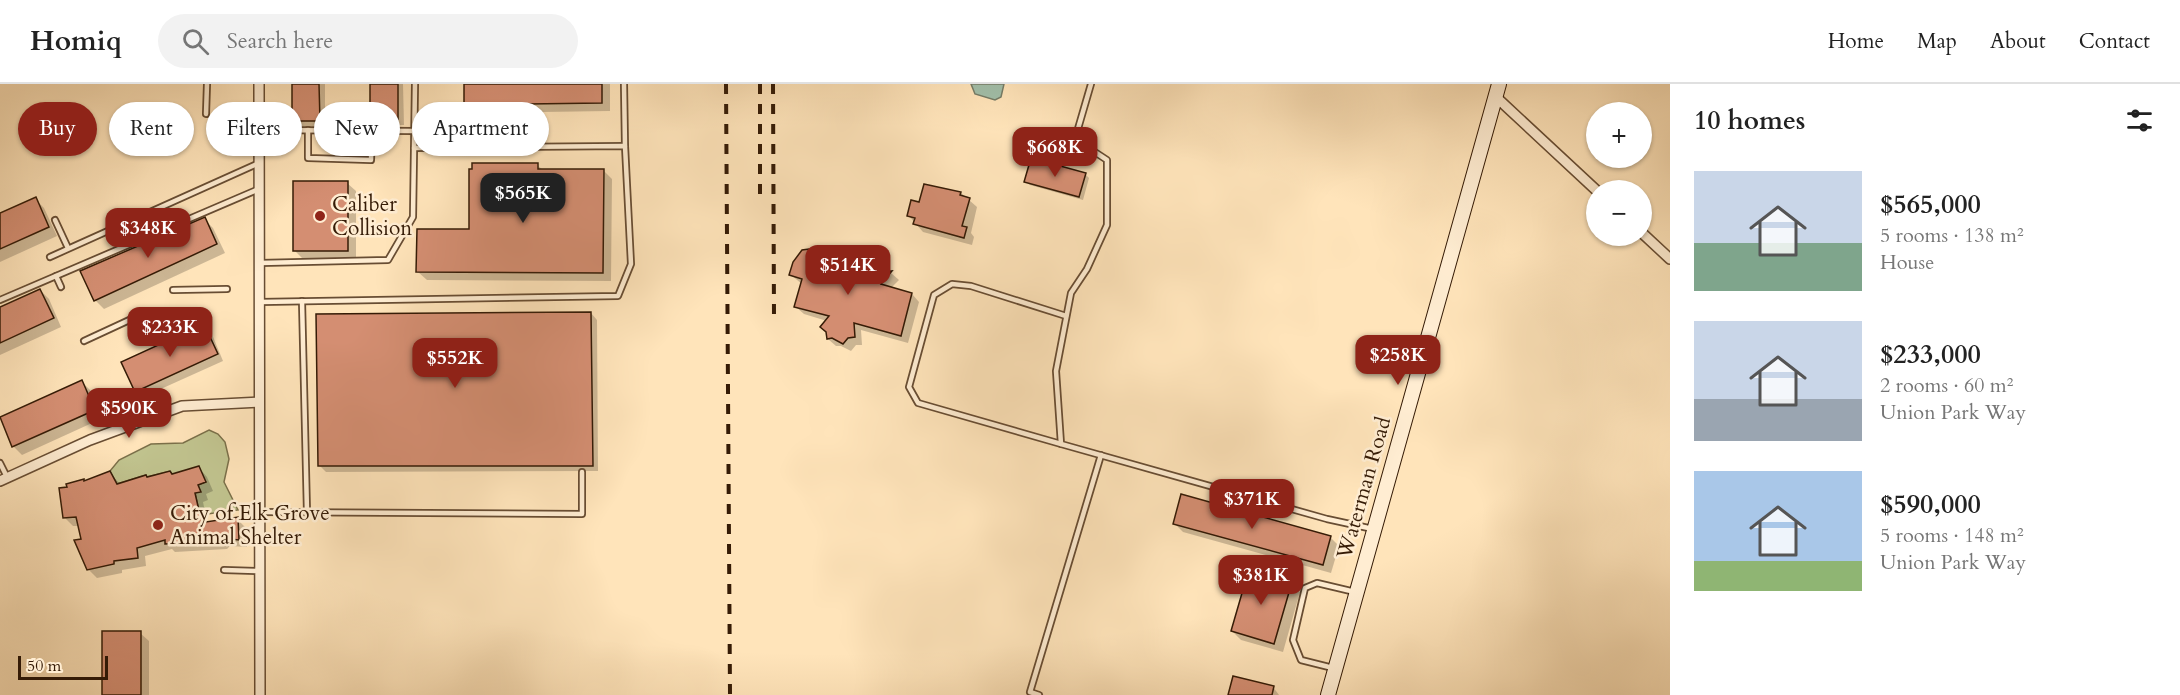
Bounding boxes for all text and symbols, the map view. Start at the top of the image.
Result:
search box [158,14,578,68]
text: Homiq [30,22,122,60]
icon: search [179,25,212,58]
text: Search here [227,26,333,56]
text: Home [1828,27,1884,56]
text: Map [1917,27,1957,56]
text: About [1990,27,2046,56]
text: Contact [2079,27,2150,56]
chip: Buy [18,102,97,156]
chip: Rent [109,102,194,156]
chip: Filters [206,102,302,156]
chip: New [314,102,400,156]
chip: Apartment [412,102,549,156]
map controls [1586,102,1652,246]
button: + [1586,102,1652,168]
text: 10 homes [1694,103,1805,138]
icon: filters [2123,104,2156,137]
pin: $668K [1013,127,1097,178]
text: $668K [1026,133,1084,160]
pin: $565K [481,173,565,224]
text: $565K [494,179,552,206]
button: − [1586,180,1652,246]
text: $565,000 [1880,187,1981,222]
place label: Caliber Collision [332,190,412,243]
icon: home [1742,195,1814,267]
pin: $348K [106,208,190,259]
marker: Caliber Collision [313,209,327,223]
text: $348K [119,214,177,241]
text: 5 rooms · 138 m² [1880,222,2024,249]
pin: $514K [806,245,890,296]
text: House [1880,249,1934,276]
text: $514K [819,251,877,278]
pin: $233K [128,307,212,358]
text: $233K [141,313,199,340]
pin: $258K [1356,335,1440,386]
text: $233,000 [1880,337,1981,372]
pin: $552K [413,338,497,389]
text: $258K [1369,341,1427,368]
text: $552K [426,344,484,371]
icon: home [1742,345,1814,417]
text: 2 rooms · 60 m² [1880,372,2013,399]
pin: $590K [87,388,171,439]
text: $590K [100,394,158,421]
text: Union Park Way [1880,399,2026,426]
street label: Waterman Road [1330,414,1398,563]
pin: $371K [1210,479,1294,530]
text: $371K [1223,485,1281,512]
text: $590,000 [1880,487,1981,522]
icon: home [1742,495,1814,567]
place label: City of Elk Grove Animal Shelter [170,499,330,552]
marker: City of Elk Grove Animal Shelter [151,518,165,532]
text: 5 rooms · 148 m² [1880,522,2024,549]
text: Union Park Way [1880,549,2026,576]
pin: $381K [1219,555,1303,606]
text: $381K [1232,561,1290,588]
scale bar [18,653,108,680]
text: 50 m [27,655,61,677]

